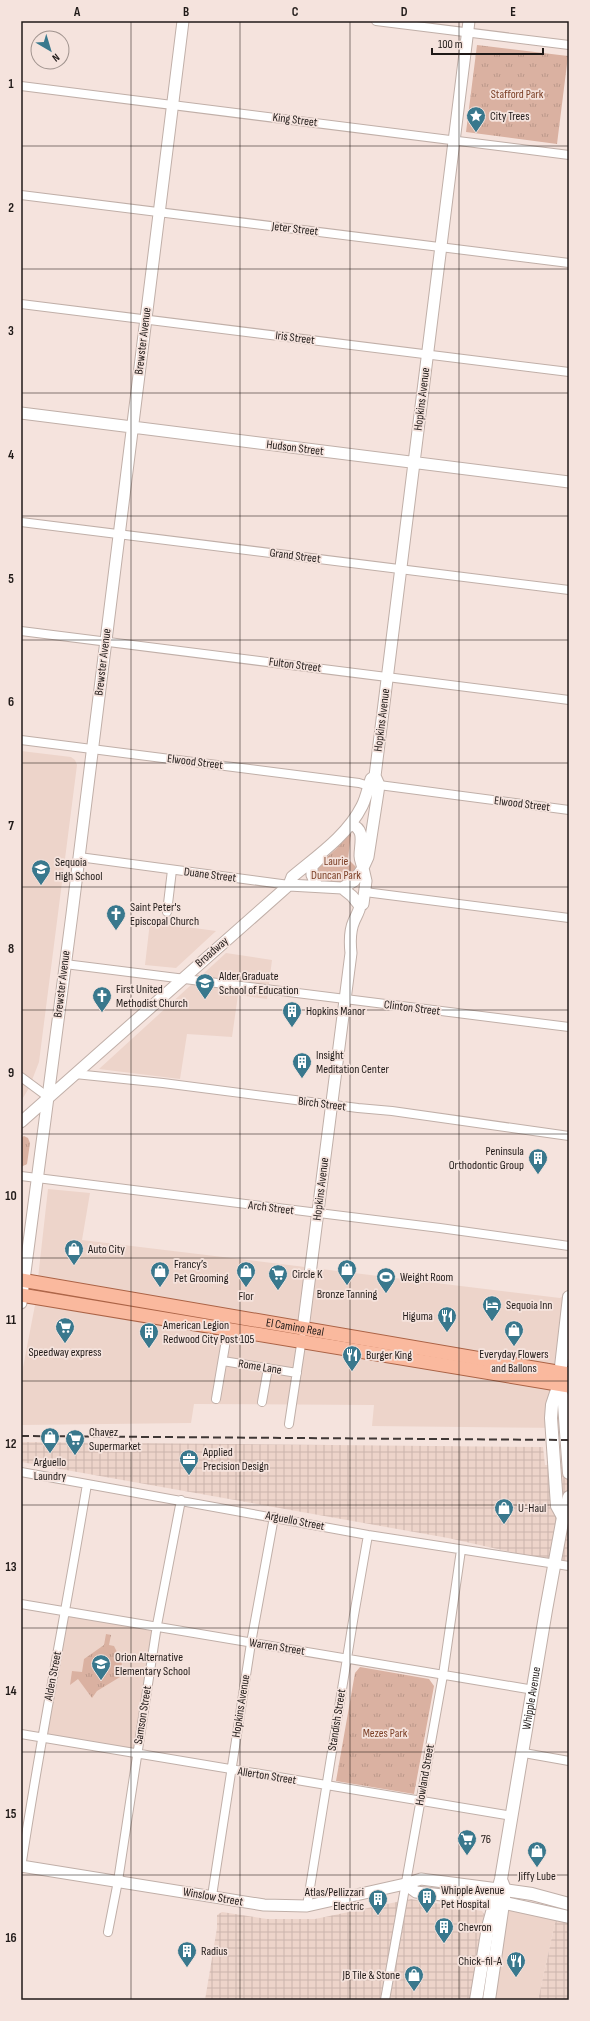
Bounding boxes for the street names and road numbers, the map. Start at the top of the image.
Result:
street label: King Street [272,110,318,130]
street label: Jeter Street [270,219,319,239]
street label: Brewster Avenue [131,306,155,375]
street label: Iris Street [274,328,316,348]
street label: Hopkins Avenue [411,366,433,431]
street label: Hudson Street [265,437,325,459]
street label: Grand Street [269,545,322,567]
street label: Brewster Avenue [91,627,115,696]
street label: Fulton Street [268,654,322,676]
street label: Hopkins Avenue [371,687,393,752]
street label: Elwood Street [166,751,224,773]
street label: Elwood Street [493,793,551,815]
street label: Duane Street [183,864,237,886]
street label: Broadway [192,933,232,970]
street label: Brewster Avenue [50,949,74,1018]
street label: Clinton Street [383,997,441,1019]
street label: Birch Street [297,1094,347,1114]
street label: Hopkins Avenue [310,1156,332,1221]
street label: Arch Street [246,1198,295,1218]
street label: El Camino Real [265,1315,325,1339]
street label: Rome Lane [237,1356,283,1378]
street label: Arguello Street [263,1508,326,1534]
street label: Warren Street [248,1635,306,1659]
street label: Alden Street [41,1650,65,1703]
street label: Whipple Avenue [519,1665,544,1731]
street label: Hopkins Avenue [229,1673,253,1739]
street label: Samson Street [131,1684,155,1745]
street label: Standish Street [325,1688,349,1752]
street label: Howland Street [412,1743,438,1807]
street label: Allerton Street [236,1764,298,1788]
street label: Winslow Street [182,1884,244,1910]

